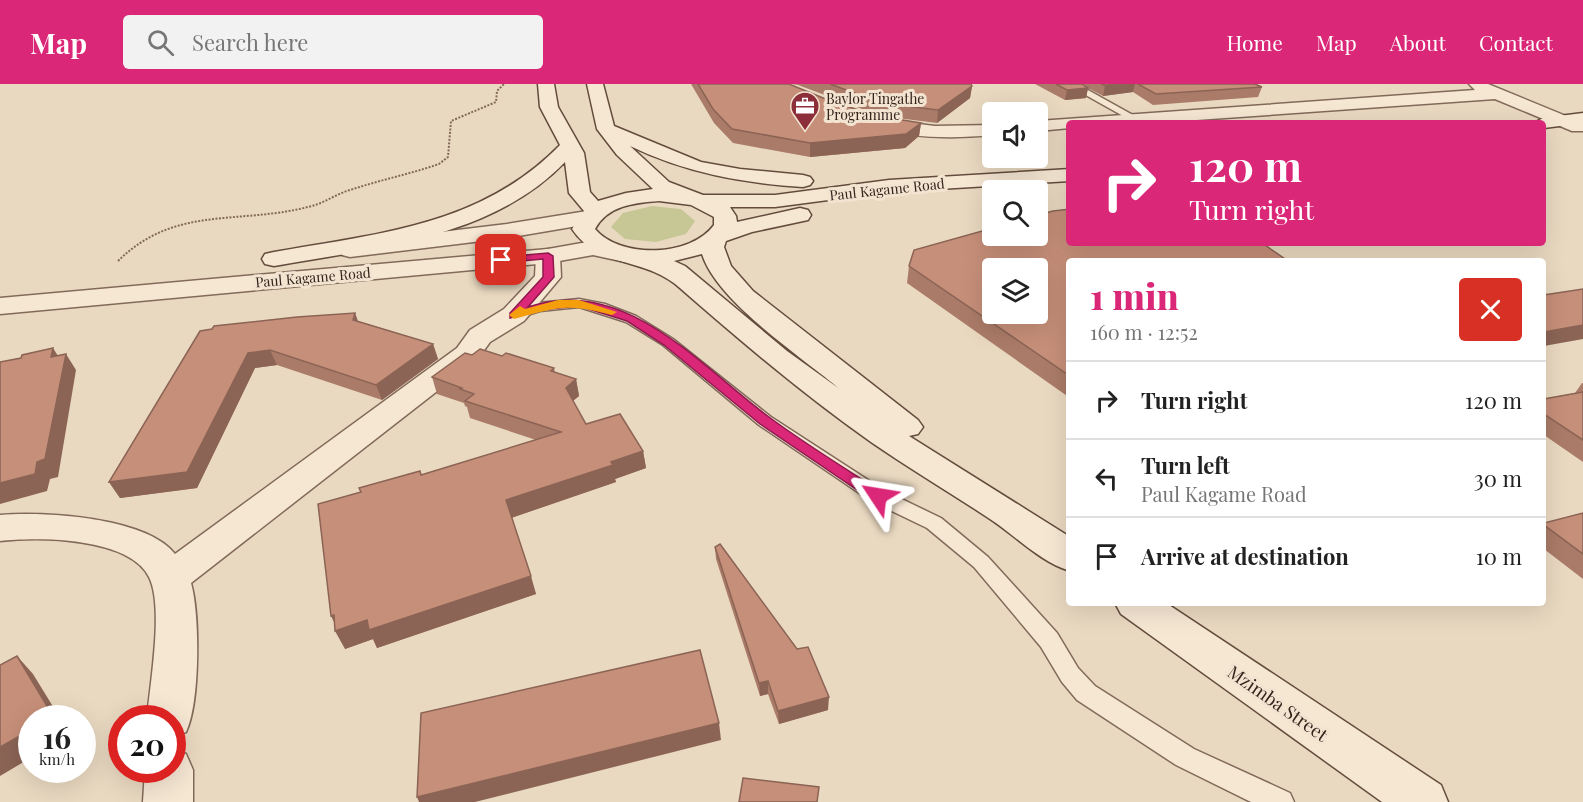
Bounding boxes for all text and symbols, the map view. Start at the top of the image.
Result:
search box [123,15,543,69]
text: Map [30,24,87,61]
icon: search [144,26,177,59]
text: Search here [192,27,308,57]
text: Home [1227,28,1283,56]
text: Map [1316,28,1357,56]
text: About [1390,28,1446,56]
text: Contact [1479,28,1553,56]
place label: Baylor Tingathe Programme [826,89,924,124]
office icon: Baylor Tingathe Programme [789,90,821,132]
map controls [982,102,1048,324]
button: sound [982,102,1048,168]
text: 120 m [1189,137,1302,193]
icon: right [1090,144,1168,222]
street label: Paul Kagame Road [828,173,946,205]
button: search [982,180,1048,246]
text: Turn right [1189,191,1314,227]
pin [475,234,526,285]
icon: arrive [484,243,517,276]
button: layers [982,258,1048,324]
street label: Paul Kagame Road [254,262,372,292]
text: 1 min [1090,271,1179,319]
button: close [1459,278,1522,341]
text: 160 m · 12:52 [1090,318,1198,345]
icon: right [1090,384,1123,417]
text: Turn right [1141,385,1247,415]
text: 120 m [1465,385,1522,415]
text: Turn left [1141,450,1230,480]
icon: left [1090,462,1123,495]
text: 30 m [1474,463,1522,493]
position arrow [846,464,910,528]
text: Paul Kagame Road [1141,480,1307,507]
icon: arrive [1090,540,1123,573]
text: Arrive at destination [1141,541,1349,571]
text: 10 m [1476,541,1522,571]
street label: Mzimba Street [1223,660,1333,747]
speed limit sign: 20 [108,705,186,783]
text: 16 [43,717,71,757]
text: km/h [39,749,75,769]

